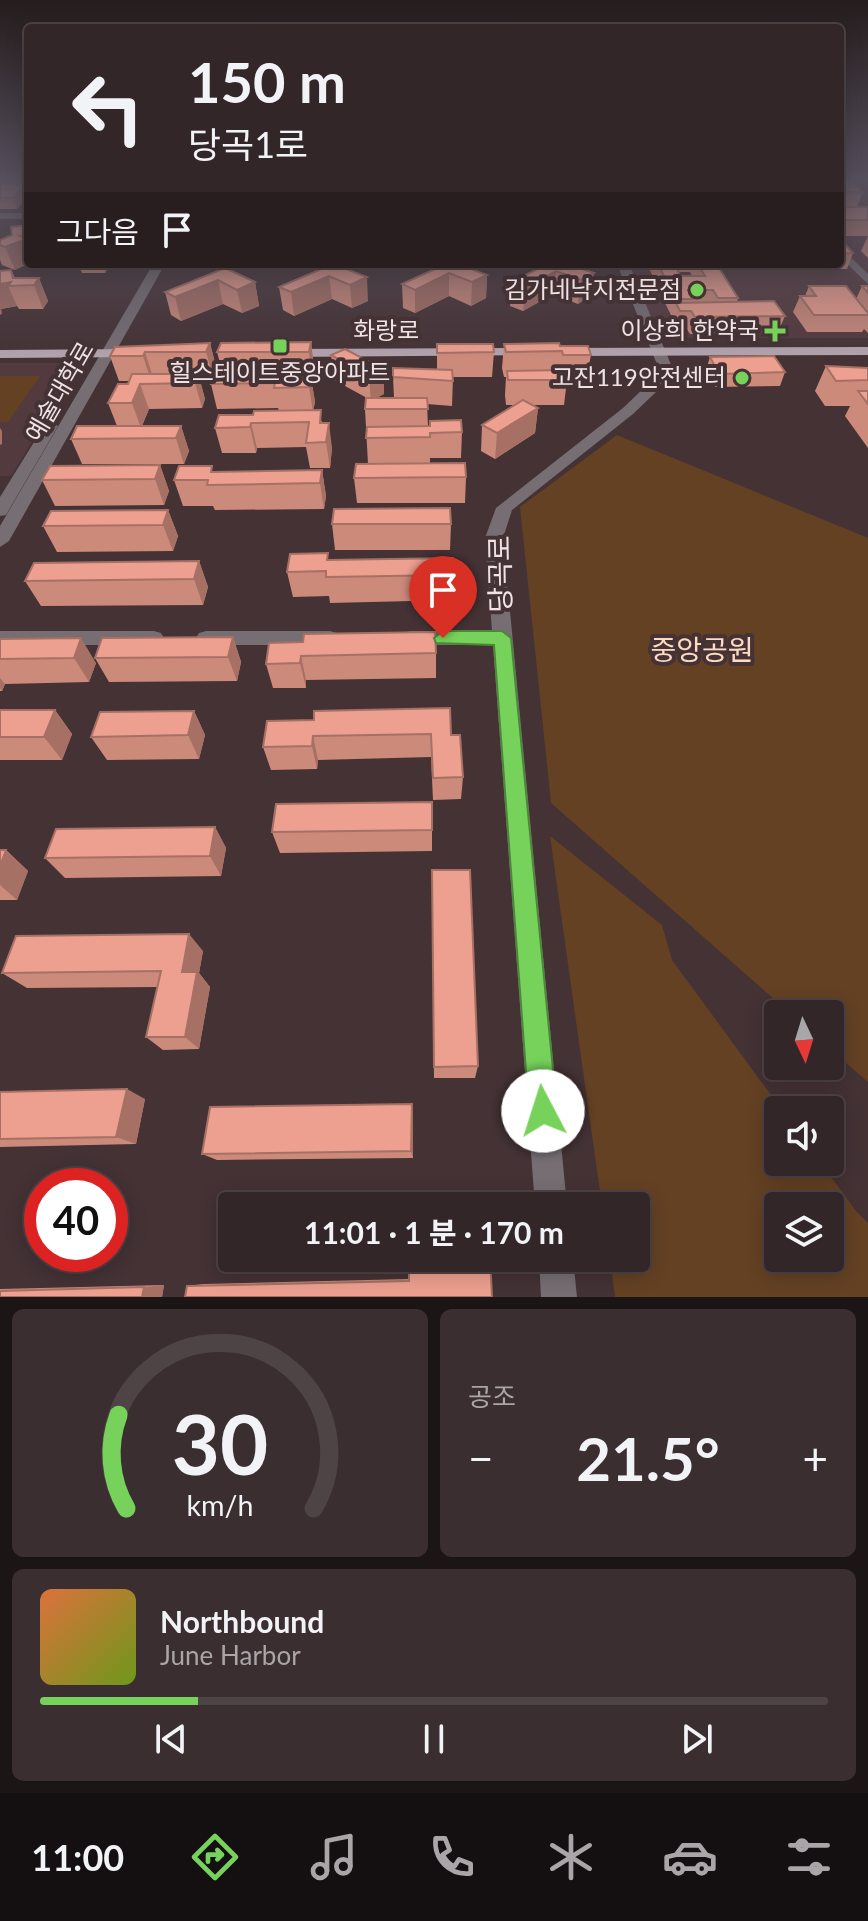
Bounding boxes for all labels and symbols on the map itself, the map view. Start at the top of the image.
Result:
place label: 김가네낙지전문점 [504,274,681,303]
marker: 김가네낙지전문점 [688,281,706,299]
street label: 화랑로 [353,315,419,344]
place label: 이상희 한약국 [620,315,759,344]
marker: 이상희 한약국 [766,322,784,340]
street label: 예술대학로 [19,336,99,446]
marker: 힐스테이트중앙아파트 [271,337,289,355]
place label: 힐스테이트중앙아파트 [170,357,390,386]
place label: 고잔119안전센터 [552,362,726,391]
marker: 고잔119안전센터 [733,369,751,387]
street label: 당곡로 [481,535,517,613]
pin [409,556,477,638]
park label: 중앙공원 [650,632,754,666]
north arrow [764,1000,844,1080]
position arrow [501,1069,585,1153]
speed limit sign: 40 [24,1168,128,1272]

